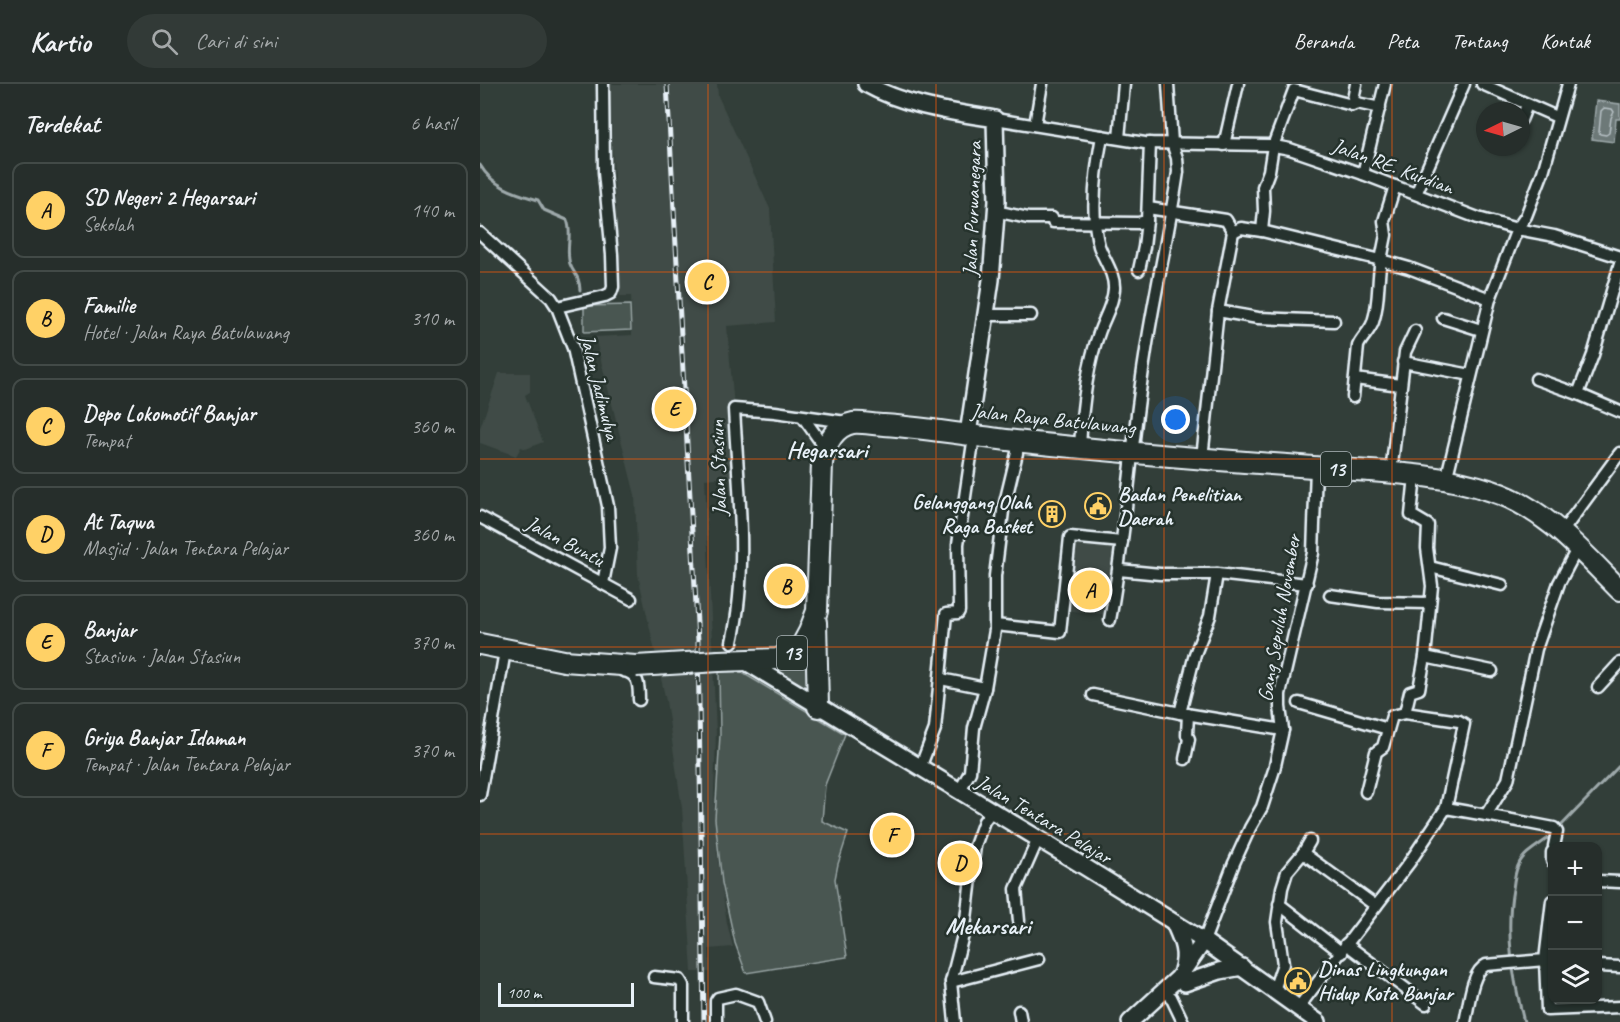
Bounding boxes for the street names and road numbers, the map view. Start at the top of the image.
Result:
street label: Jalan RE. Kurdian [1328,132,1459,201]
street label: Jalan Purwanegara [957,139,987,278]
street label: Jalan Jadimulya [574,331,626,445]
street label: Jalan Raya Batulawang [969,397,1138,441]
street label: Jalan Stasiun [703,419,733,517]
road number: 13 [1321,452,1351,486]
street label: Jalan Buntu [521,509,610,573]
street label: Gang Sepuluh November [1252,531,1307,704]
road number: 13 [777,636,807,670]
street label: Jalan Tentara Pelajar [971,768,1118,870]

